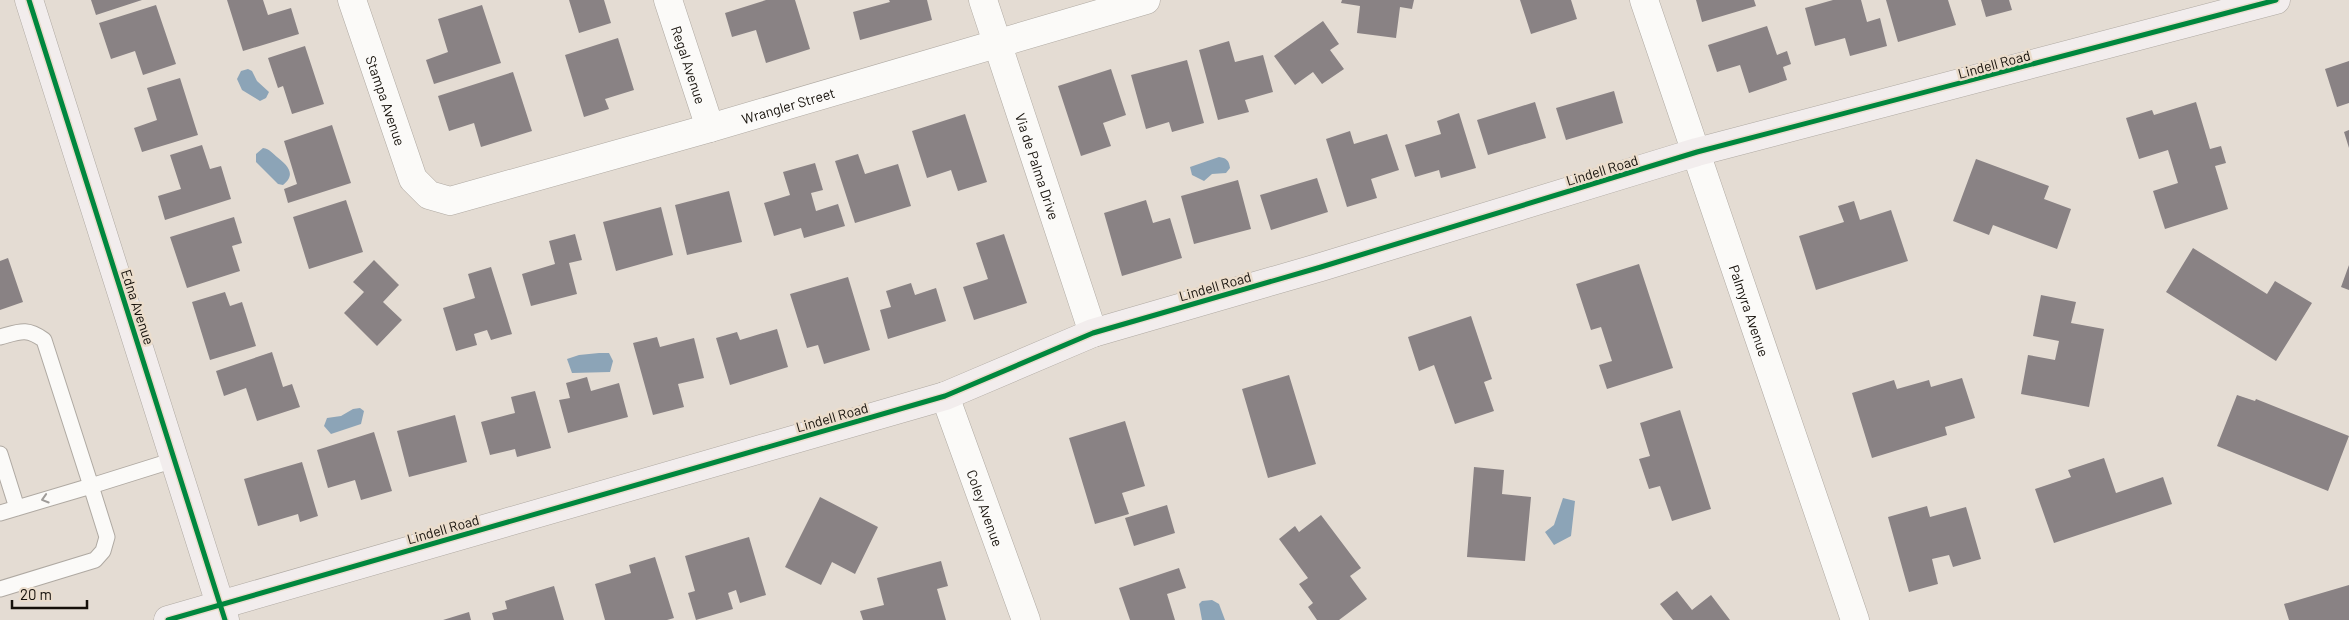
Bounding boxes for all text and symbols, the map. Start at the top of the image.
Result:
street label: Regal Avenue [668,23,710,106]
street label: Lindell Road [1956,46,2032,82]
street label: Stampa Avenue [363,53,409,148]
street label: Wrangler Street [739,83,837,127]
street label: Via de Palma Drive [1012,111,1063,222]
street label: Lindell Road [1564,151,1640,189]
street label: Palmyra Avenue [1726,262,1773,359]
street label: Edna Avenue [118,267,158,347]
street label: Lindell Road [1177,268,1253,304]
street label: Lindell Road [794,399,870,435]
street label: Coley Avenue [964,467,1007,549]
one-way arrow [42,494,50,504]
street label: Lindell Road [405,511,481,547]
scale bar [12,578,88,610]
text: 20 m [20,585,52,603]

